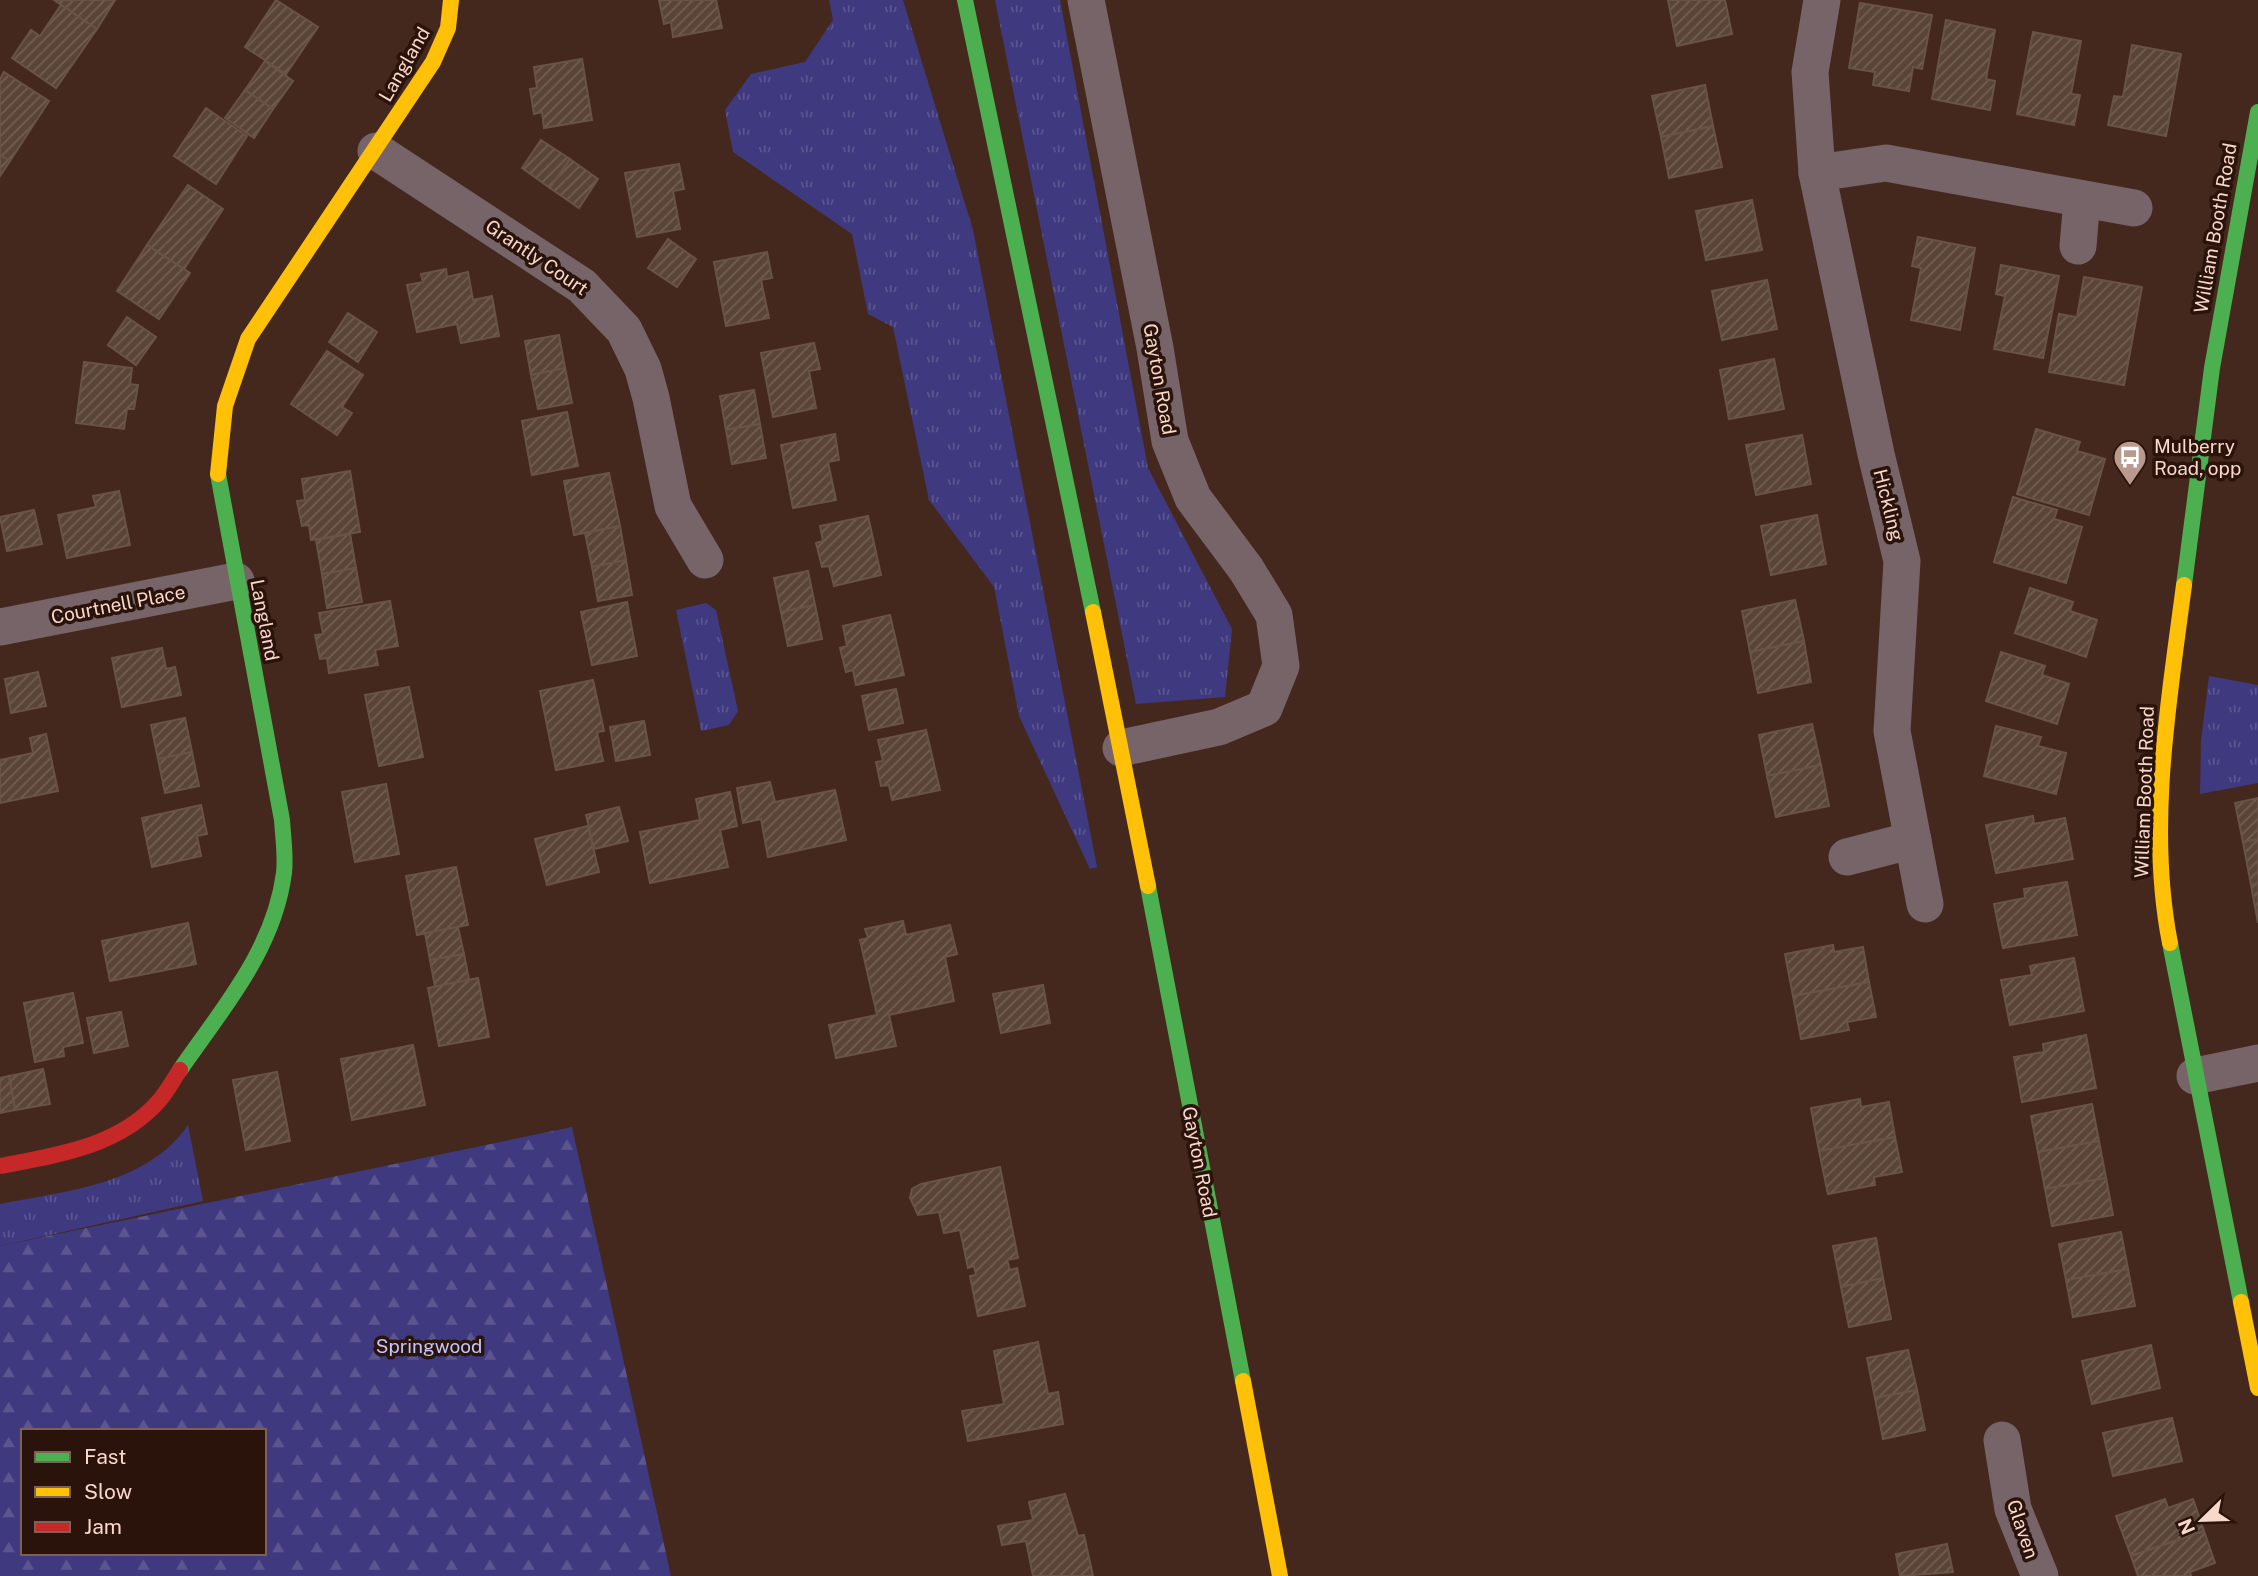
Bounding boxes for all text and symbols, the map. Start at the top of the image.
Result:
street label: Langland [374,23,434,105]
street label: William Booth Road [2189,141,2241,315]
street label: Grantly Court [482,215,592,299]
street label: Gayton Road [1139,322,1181,436]
place label: Mulberry Road, opp [2154,435,2241,479]
bus stop icon: Mulberry Road, opp [2111,438,2149,487]
street label: Hickling [1869,467,1909,543]
street label: Langland [246,577,284,663]
street label: Courtnell Place [49,580,187,628]
street label: William Booth Road [2130,706,2158,878]
street label: Gayton Road [1178,1105,1222,1219]
park label: Springwood [376,1335,482,1357]
legend [21,1429,266,1555]
text: Fast [84,1444,126,1469]
text: Slow [84,1479,132,1504]
north arrow [2167,1485,2237,1555]
street label: Glaven [2003,1497,2043,1561]
text: Jam [84,1514,122,1539]
text: N [2173,1516,2199,1538]

